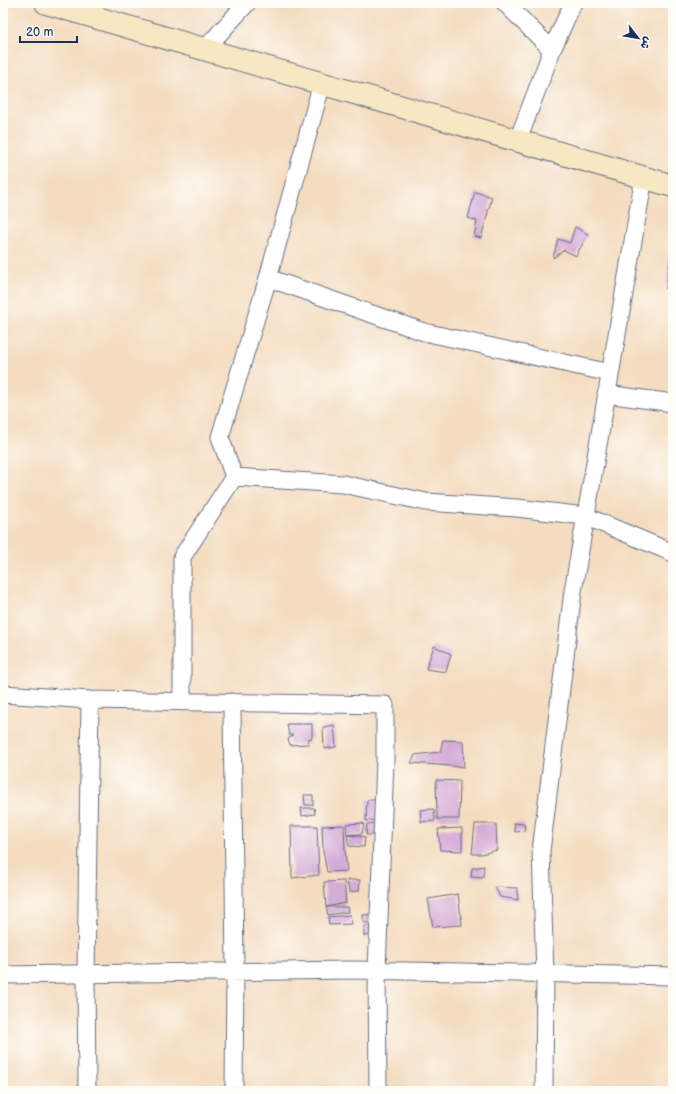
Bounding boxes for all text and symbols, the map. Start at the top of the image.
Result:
scale bar [20,18,77,44]
north arrow [618,18,658,58]
text: 20 m [26,25,53,40]
text: ش [637,34,655,51]

